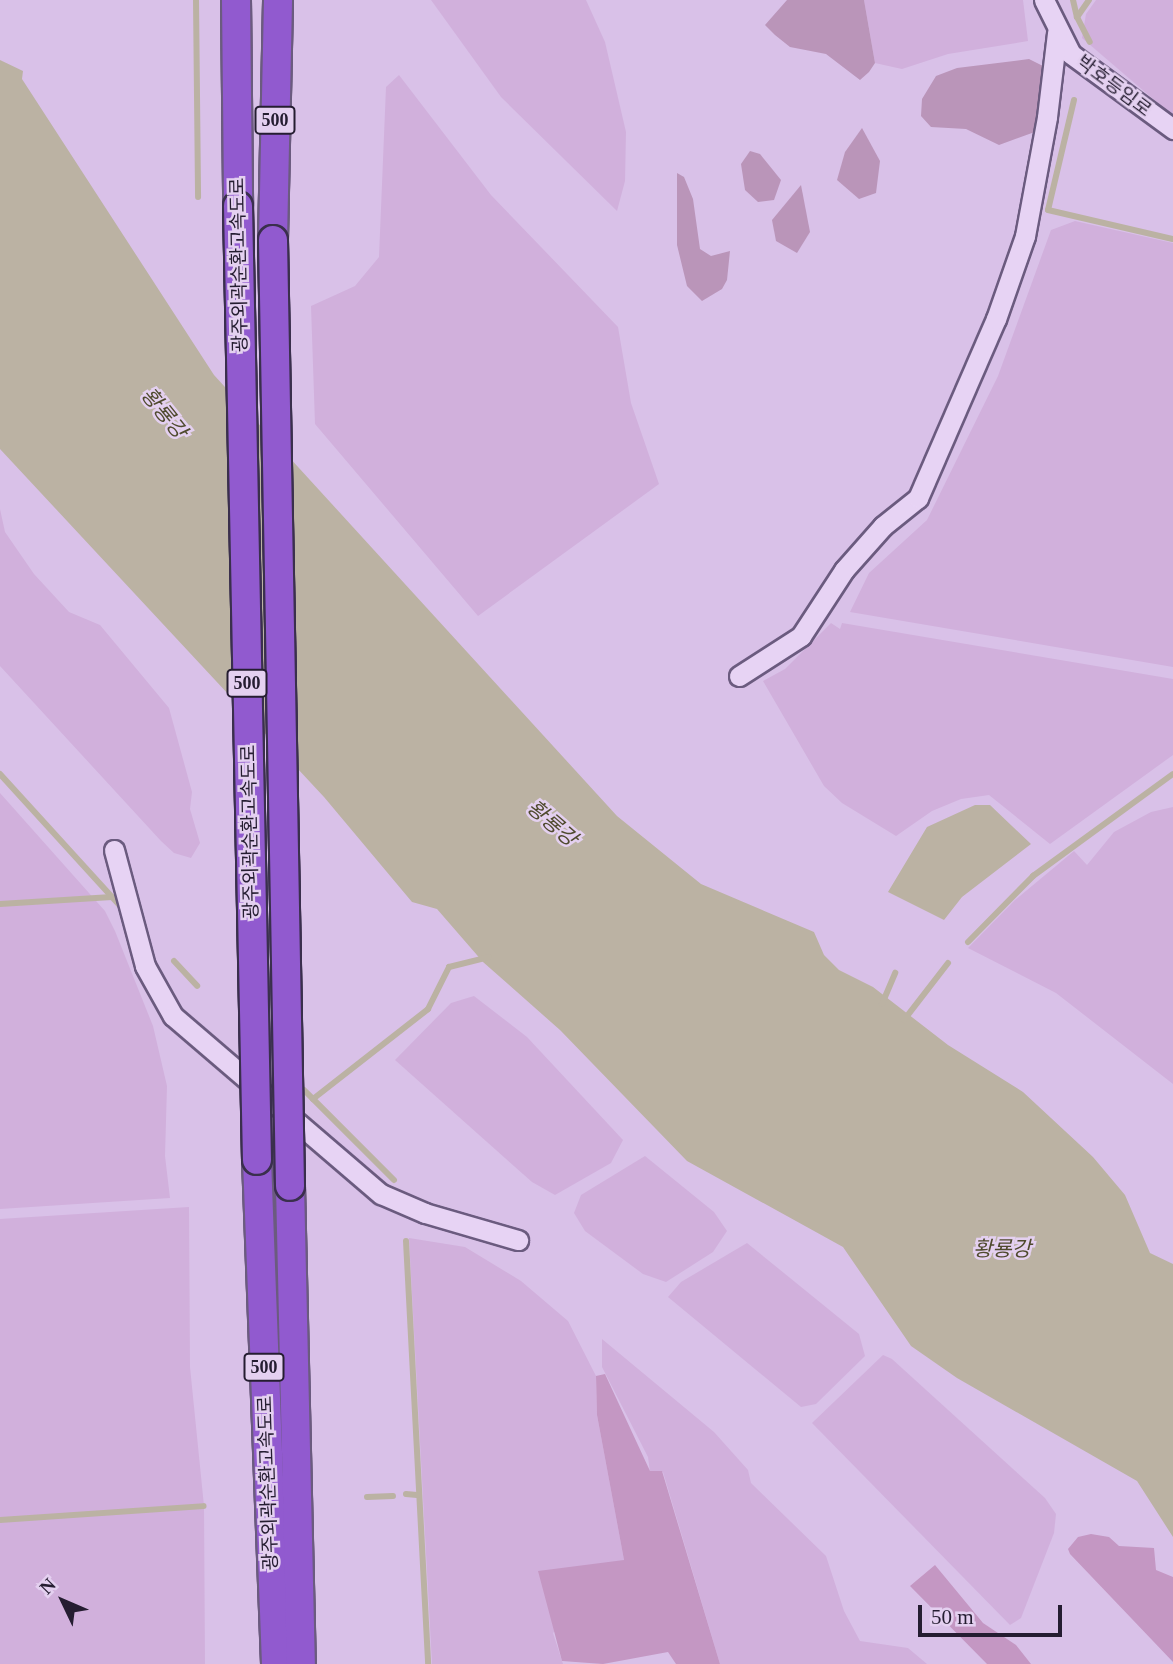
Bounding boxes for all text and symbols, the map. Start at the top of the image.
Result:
street label: 박호등임로 [1072,51,1156,121]
road number: 500 [254,106,296,134]
street label: 광주외곽순환고속도로 [226,177,252,353]
water label: 황룡강 [136,383,192,443]
road number: 500 [226,668,268,698]
street label: 광주외곽순환고속도로 [237,744,263,920]
water label: 황룡강 [522,794,582,852]
water label: 황룡강 [973,1236,1031,1262]
road number: 500 [243,1352,285,1382]
street label: 광주외곽순환고속도로 [254,1395,282,1571]
north arrow [28,1566,98,1636]
text: N [35,1574,60,1598]
scale bar [921,1590,1064,1634]
text: 50 m [931,1605,974,1629]

